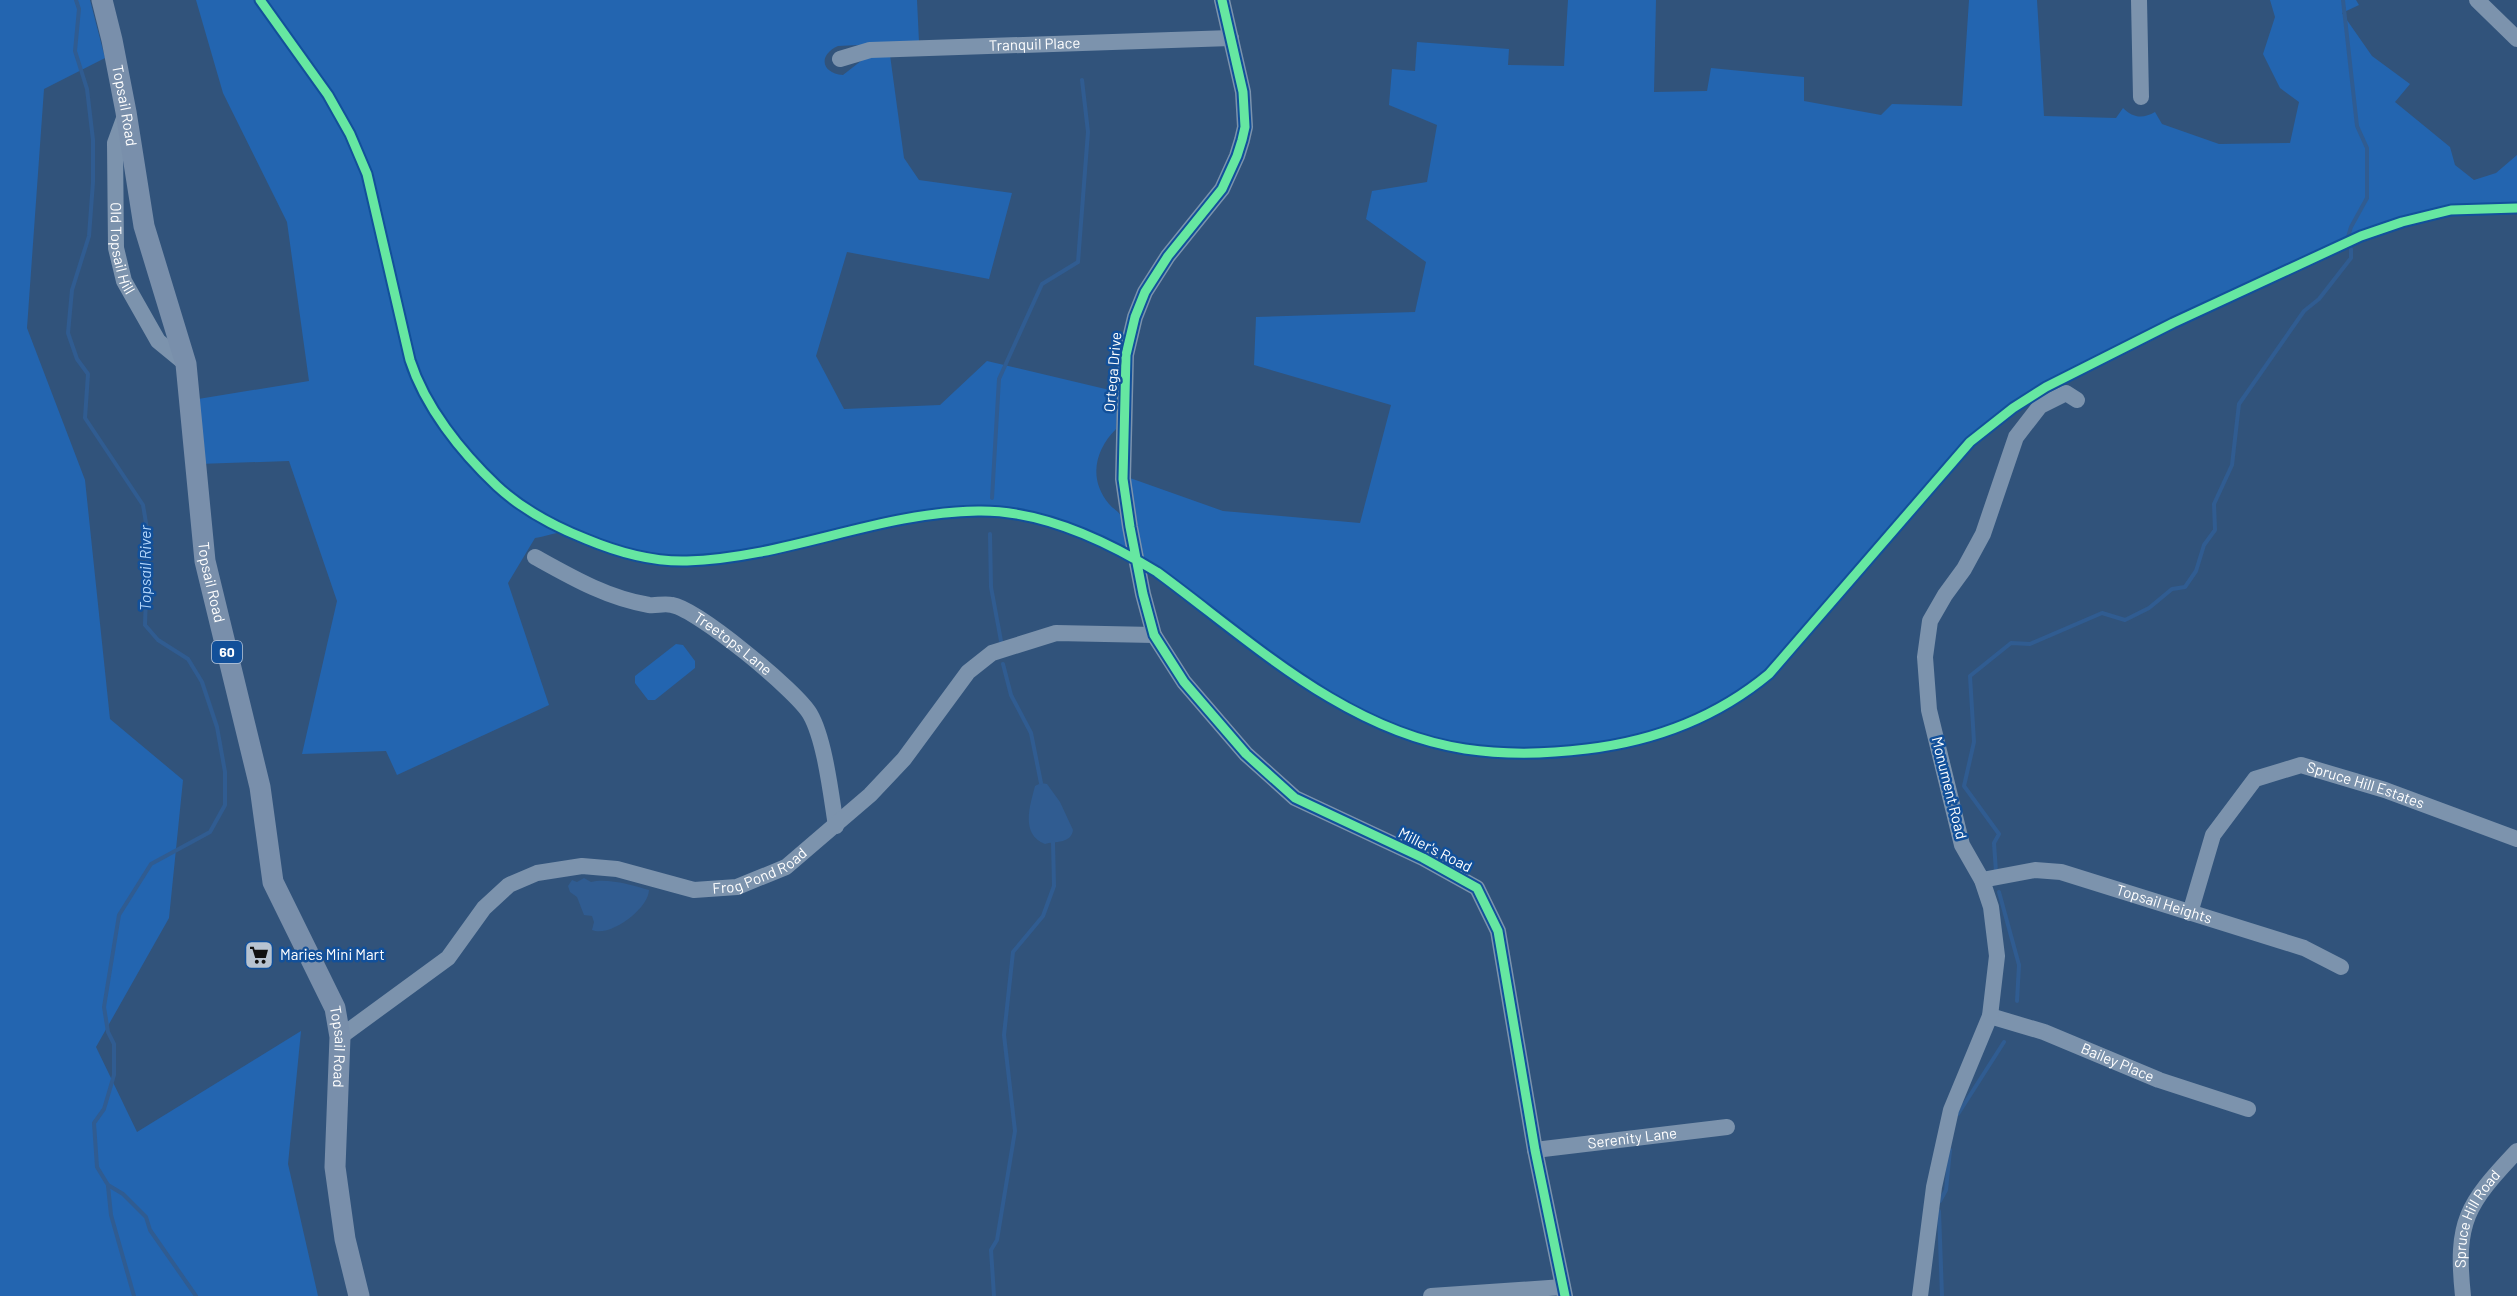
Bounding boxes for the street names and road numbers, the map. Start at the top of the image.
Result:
street label: Tranquil Place [989,33,1081,54]
street label: Topsail Road [109,63,141,147]
street label: Old Topsail Hill [108,202,140,297]
street label: Ortega Drive [1100,331,1124,413]
street label: Topsail Road [195,541,230,624]
street label: Treetops Lane [691,608,776,678]
road number: 60 [212,641,242,663]
street label: Monument Road [1929,735,1971,841]
street label: Spruce Hill Estates [2305,757,2427,812]
street label: Miller's Road [1396,823,1475,875]
street label: Frog Pond Road [712,843,810,897]
street label: Topsail Heights [2114,880,2215,927]
street label: Topsail Road [327,1004,350,1088]
street label: Bailey Place [2079,1038,2157,1085]
street label: Serenity Lane [1587,1123,1678,1152]
street label: Spruce Hill Road [2451,1166,2503,1268]

